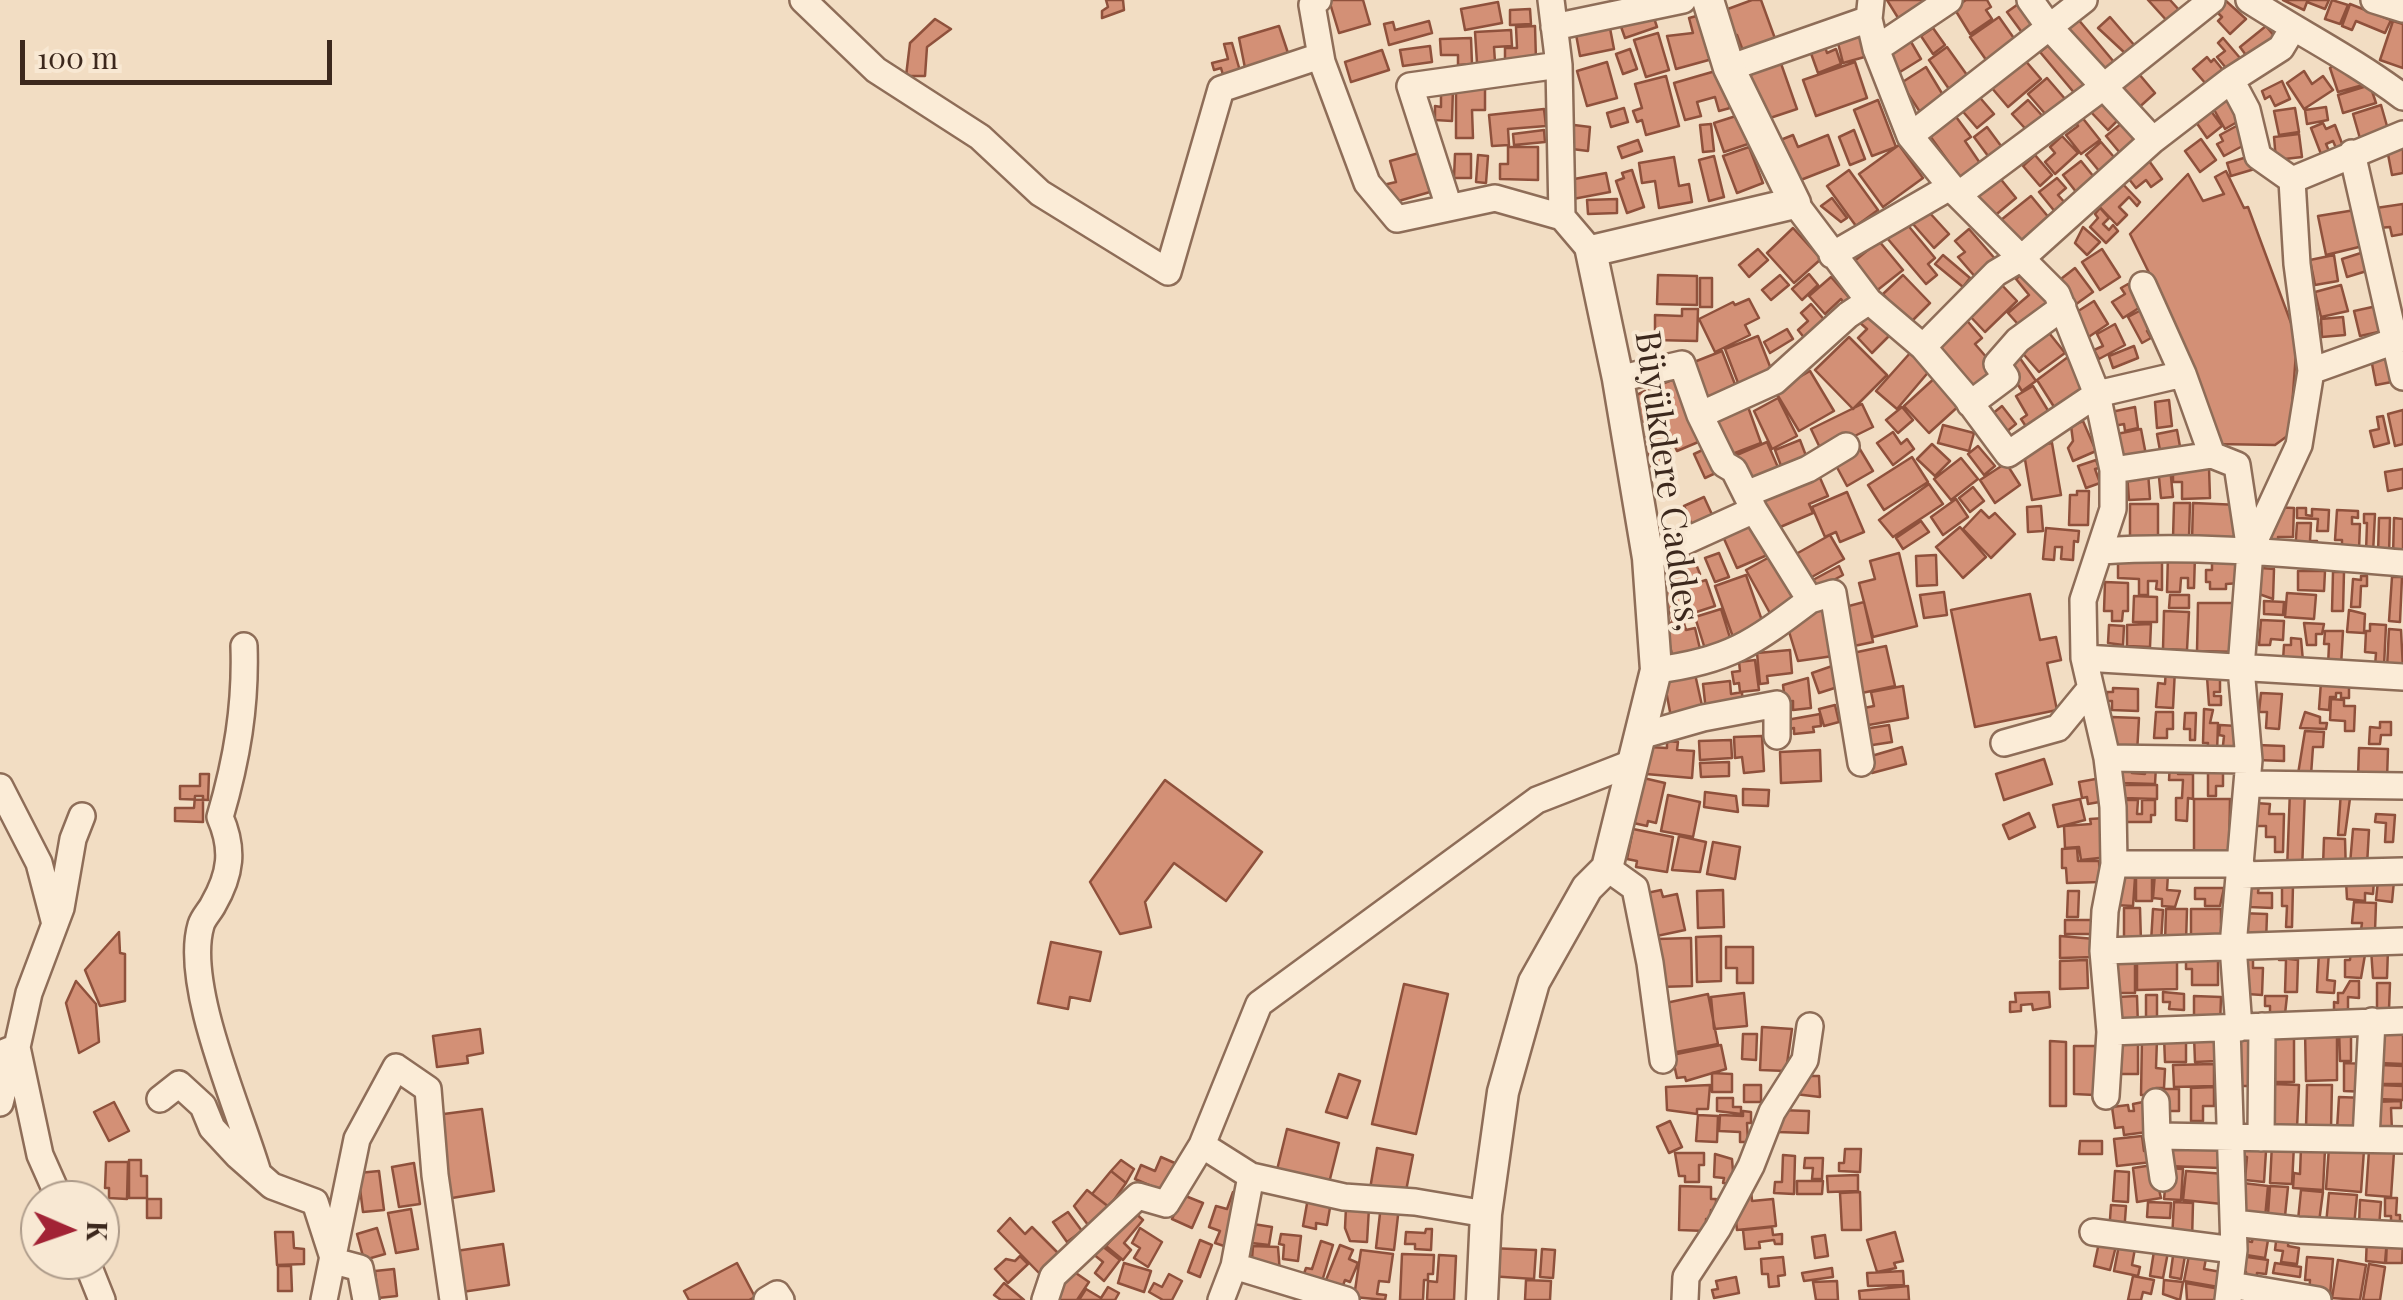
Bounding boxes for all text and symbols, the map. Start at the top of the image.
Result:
scale bar [25,20,338,82]
text: 100 m [37,37,118,77]
street label: Büyükdere Caddes, [1625,328,1709,634]
north arrow [20,1180,120,1280]
text: K [80,1220,117,1242]

